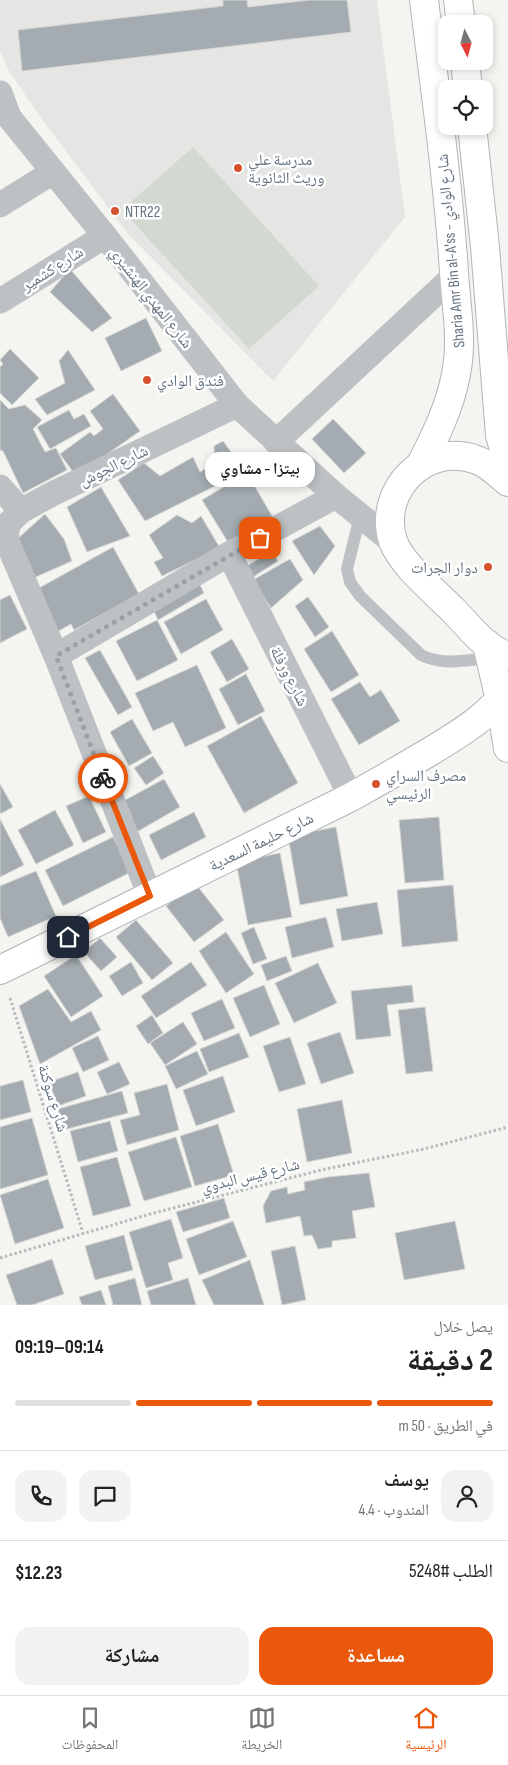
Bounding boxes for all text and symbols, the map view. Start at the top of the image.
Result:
north arrow [438,15,492,70]
map controls [438,15,493,135]
button: locate [438,80,493,135]
place label: مدرسة علي وريث الثانوية [248,151,324,188]
street label: Sharia Amr Bin al-A'ss - شارع الوادي [434,153,471,349]
marker: مدرسة علي وريث الثانوية [232,162,244,174]
place label: NTR22 [125,203,160,222]
marker: NTR22 [109,205,121,217]
street label: شارع كشمير [18,243,87,296]
street label: شارع المهدي الهنشيري [104,243,196,354]
place label: فندق الوادي [157,372,224,393]
marker: فندق الوادي [141,374,153,386]
street label: شارع الجوش [76,441,151,491]
callout: بيتزا - مشاوي [205,453,315,488]
text: بيتزا - مشاوي [220,460,300,479]
pin [239,517,281,559]
icon: bag [246,524,274,552]
place label: دوار الجرات [411,559,478,578]
marker: دوار الجرات [482,561,494,573]
street label: شارع ورفلة [266,644,312,710]
courier [78,753,128,803]
icon: bike [89,764,117,792]
place label: مصرف السراي الرئيسي [386,767,466,806]
marker: مصرف السراي الرئيسي [370,778,382,790]
street label: شارع حليمة السعدية [206,809,317,876]
pin [47,916,89,958]
icon: home [54,923,82,951]
street label: شارع سوكنة [33,1062,72,1134]
street label: شارع قيس البدوي [199,1155,302,1200]
text: يصل خلال [434,1318,493,1337]
text: 09:14–09:19 [15,1336,104,1359]
text: 2 دقيقة [407,1341,493,1380]
text: في الطريق · 50 m [399,1417,493,1436]
text: يوسف [384,1469,429,1492]
button: phone [15,1470,67,1522]
button: chat [79,1470,131,1522]
button: person [441,1470,493,1522]
text: المندوب · 4.4 [358,1501,429,1520]
text: الطلب #5248 [409,1560,493,1583]
text: $12.23 [15,1562,62,1585]
button: مشاركة [15,1627,249,1685]
button: مساعدة [259,1627,493,1685]
tab: المحفوظات [61,1704,118,1758]
tab: الخريطة [241,1704,282,1758]
tab: الرئيسية [405,1704,447,1758]

